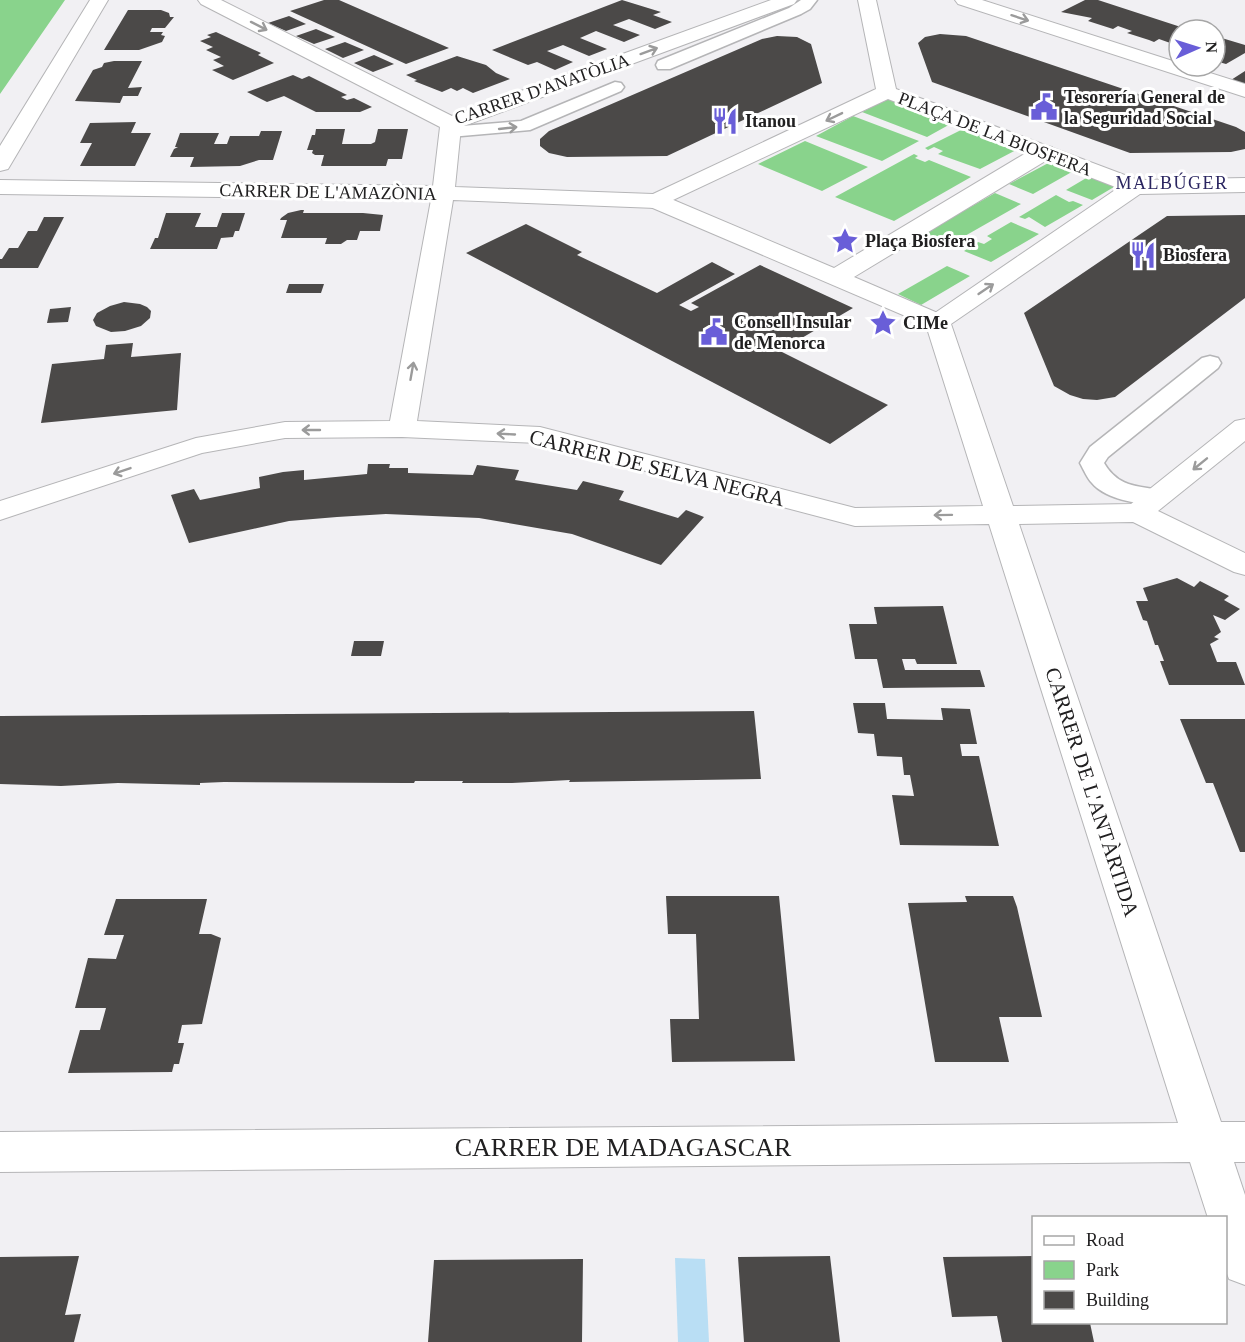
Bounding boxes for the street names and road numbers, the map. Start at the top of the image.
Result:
street label: CARRER D'ANATÒLIA [452,49,632,128]
street label: PLAÇA DE LA BIOSFERA [895,88,1095,180]
street label: CARRER DE L'AMAZÒNIA [219,179,437,204]
street label: CARRER DE SELVA NEGRA [527,425,788,512]
street label: CARRER DE L'ANTÀRTIDA [1040,664,1144,920]
street label: CARRER DE MADAGASCAR [455,1133,792,1162]

